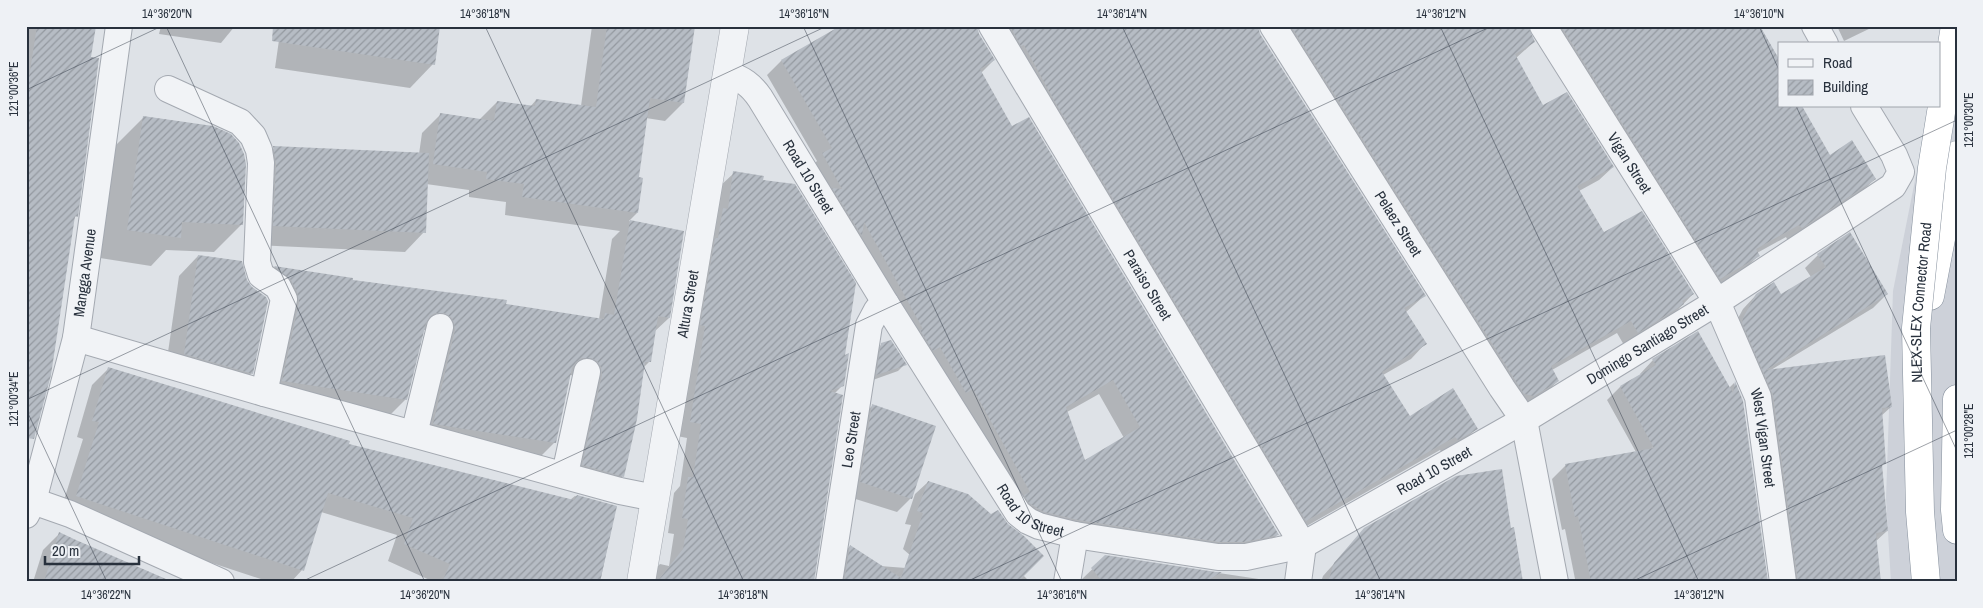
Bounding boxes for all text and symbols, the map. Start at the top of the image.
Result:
text: 14°36'20"N [142,6,192,22]
text: 14°36'18"N [460,6,510,22]
text: 14°36'16"N [779,6,829,22]
text: 14°36'14"N [1097,6,1147,22]
text: 14°36'12"N [1416,6,1466,22]
text: 14°36'10"N [1734,6,1784,22]
legend [1778,42,1940,108]
text: Road [1823,52,1852,73]
text: 121°00'36"E [6,61,22,117]
text: Building [1823,76,1868,97]
text: 121°00'30"E [1961,92,1977,148]
street label: Vigan Street [1603,128,1657,198]
street label: Road 10 Street [778,136,839,218]
street label: Pelaez Street [1370,187,1427,261]
street label: NLEX-SLEX Connector Road [1905,221,1937,383]
street label: Mangga Avenue [68,227,101,318]
street label: Paraiso Street [1118,246,1177,324]
street label: Altura Street [671,268,704,340]
street label: Domingo Santiago Street [1583,299,1712,389]
text: 121°00'34"E [6,371,22,427]
street label: West Vigan Street [1745,385,1781,489]
text: 121°00'28"E [1961,403,1977,459]
street label: Leo Street [836,409,865,469]
street label: Road 10 Street [1393,441,1476,500]
street label: Road 10 Street [992,479,1067,542]
scale bar [45,533,139,565]
text: 20 m [52,540,79,561]
text: 14°36'22"N [81,587,131,603]
text: 14°36'20"N [400,587,450,603]
text: 14°36'18"N [718,587,768,603]
text: 14°36'16"N [1037,587,1087,603]
text: 14°36'14"N [1355,587,1405,603]
text: 14°36'12"N [1674,587,1724,603]

